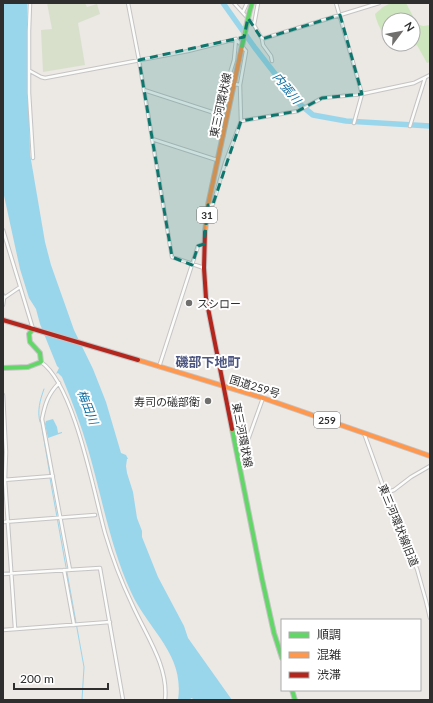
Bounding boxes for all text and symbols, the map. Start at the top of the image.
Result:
north arrow [381,12,421,52]
text: N [402,19,418,33]
water label: 内張川 [270,69,305,108]
street label: 東三河環状線 [207,71,233,139]
road number: 31 [197,207,217,223]
place label: スシロー [197,297,241,310]
marker: スシロー [184,298,194,308]
district label: 磯部下地町 [175,354,241,370]
street label: 国道259号 [228,372,282,400]
water label: 梅田川 [75,388,102,428]
place label: 寿司の礒部衛 [134,395,200,408]
marker: 寿司の礒部衛 [203,396,213,406]
street label: 東三河環状線 [230,401,256,469]
road number: 259 [314,412,340,428]
street label: 東三河環状線旧道 [376,482,422,568]
legend [281,619,421,691]
text: 順調 [317,627,341,642]
text: 混雑 [317,647,341,662]
scale bar [14,665,108,691]
text: 渋滞 [317,667,341,682]
text: 200 m [20,671,54,686]

